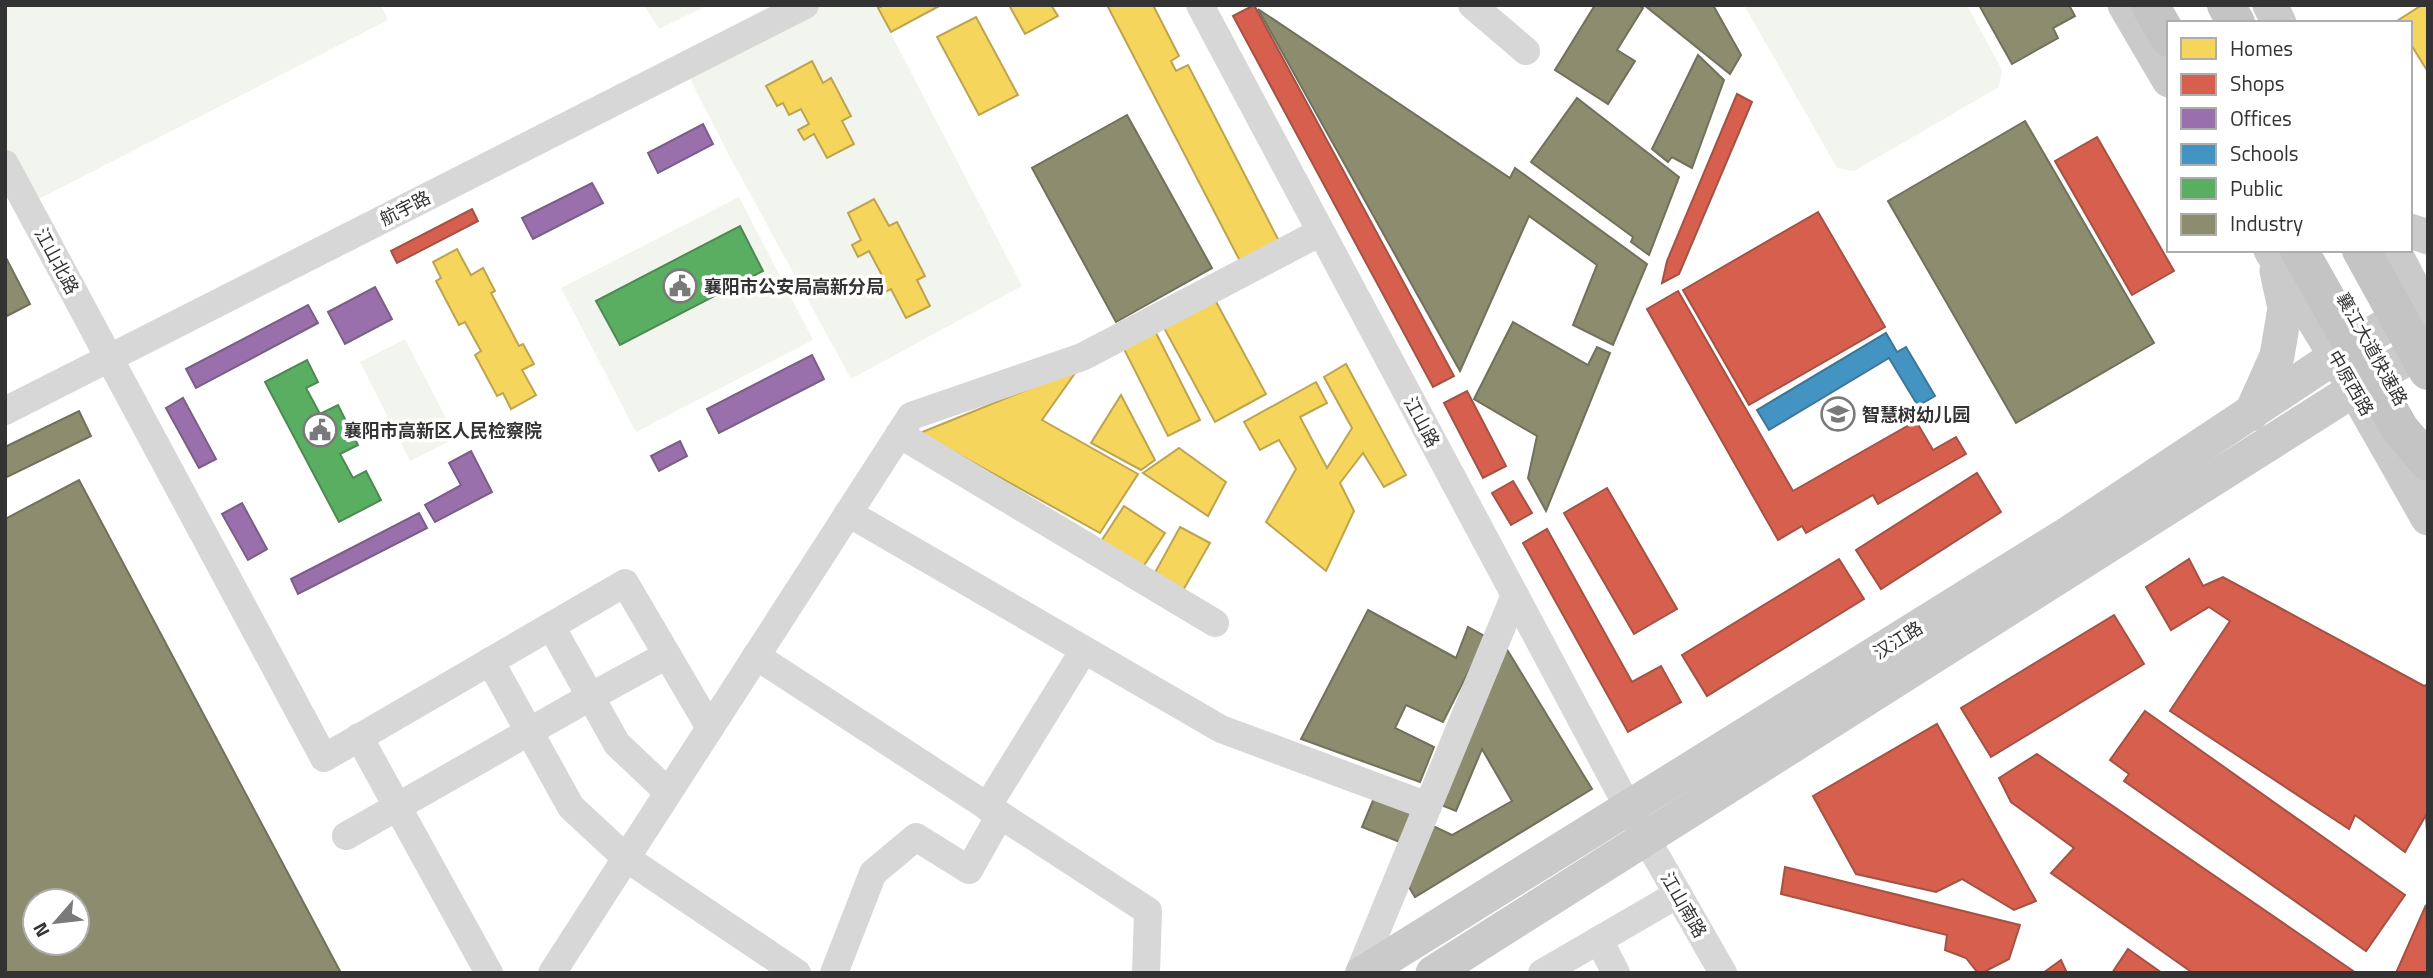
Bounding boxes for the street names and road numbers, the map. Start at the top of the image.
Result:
street label: 航宇路 [375,184,435,232]
street label: 江山北路 [28,223,86,299]
street label: 襄江大道快速路 [2330,287,2414,411]
street label: 中原西路 [2321,345,2381,421]
street label: 江山路 [1397,392,1447,452]
street label: 汉江路 [1868,614,1928,666]
street label: 江山南路 [1654,867,1714,943]

